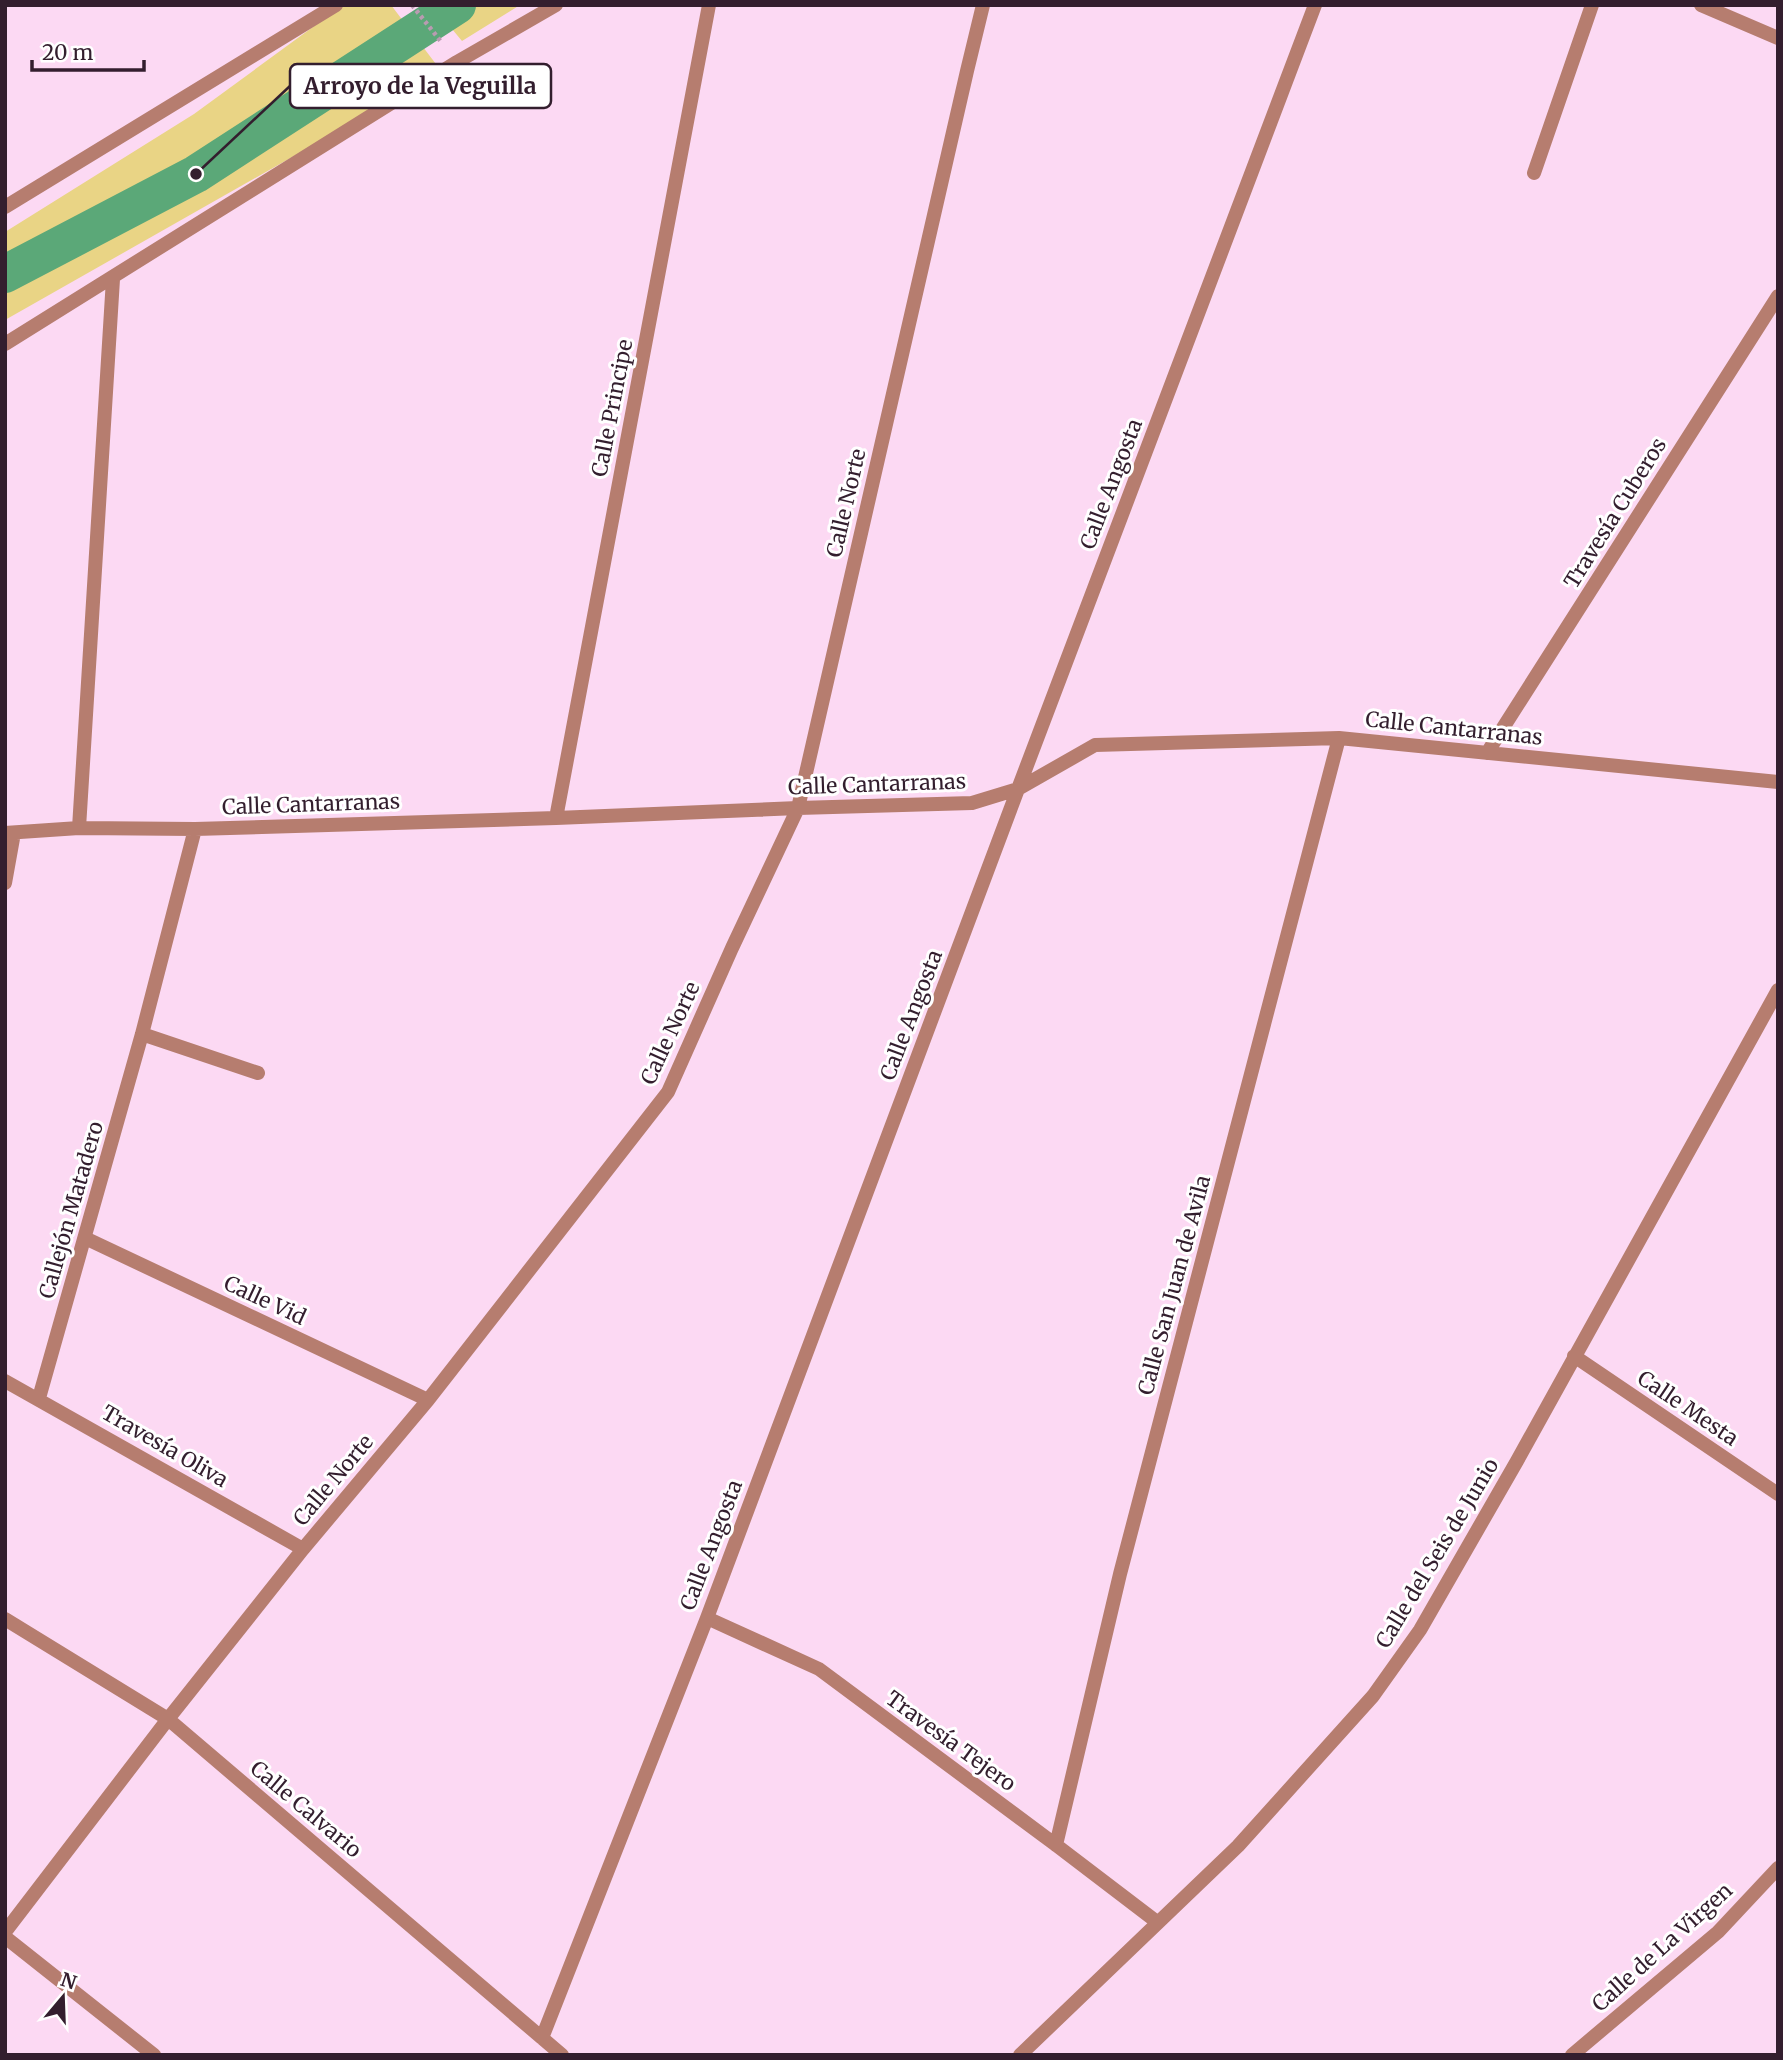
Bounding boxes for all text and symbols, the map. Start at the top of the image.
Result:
scale bar [32,28,144,72]
text: 20 m [42,39,94,66]
callout: Arroyo de la Veguilla [290,64,551,108]
text: Arroyo de la Veguilla [302,71,537,100]
street label: Calle Principe [585,337,639,479]
street label: Calle Angosta [1074,415,1148,553]
street label: Travesía Cuberos [1558,433,1672,593]
street label: Calle Norte [820,446,872,560]
street label: Calle Cantarranas [1364,705,1544,751]
street label: Calle Cantarranas [788,767,966,801]
street label: Calle Cantarranas [222,787,400,821]
street label: Calle Angosta [874,946,948,1084]
street label: Calle Norte [634,977,706,1089]
street label: Callejón Matadero [33,1118,109,1302]
street label: Calle San Juan de Avila [1132,1172,1216,1398]
street label: Calle Vid [220,1269,311,1331]
street label: Calle Mesta [1632,1364,1744,1452]
street label: Travesía Oliva [97,1399,233,1493]
street label: Calle Norte [287,1429,379,1531]
street label: Calle del Seis de Junio [1370,1453,1504,1653]
street label: Calle Angosta [674,1476,748,1614]
street label: Travesía Tejero [881,1685,1021,1797]
street label: Calle Calvario [245,1755,367,1863]
street label: Calle de La Virgen [1586,1877,1738,2017]
north arrow [28,1962,98,2032]
text: N [58,1967,80,1995]

